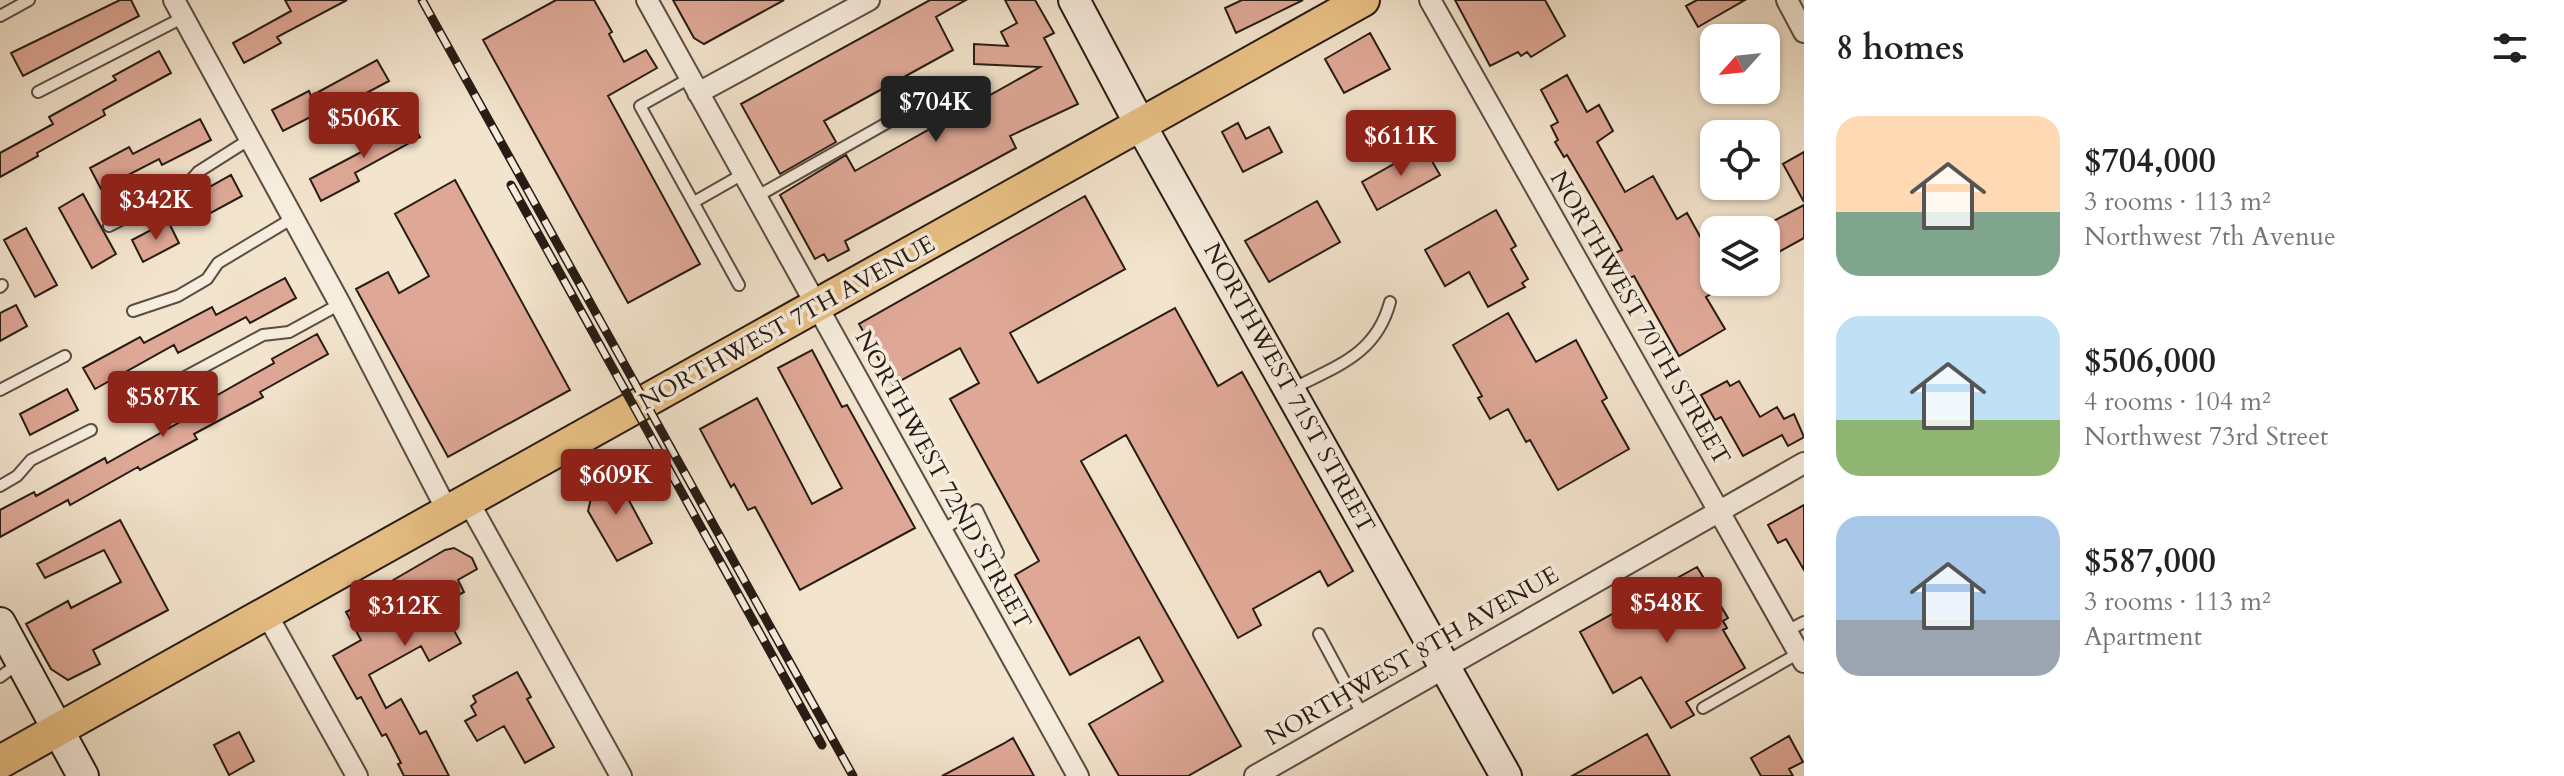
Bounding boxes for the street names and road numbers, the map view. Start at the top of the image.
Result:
street label: NORTHWEST 70TH STREET [1542,165,1738,471]
street label: NORTHWEST 7TH AVENUE [633,228,941,418]
street label: NORTHWEST 71ST STREET [1195,237,1383,539]
street label: NORTHWEST 72ND STREET [847,324,1039,636]
street label: NORTHWEST 8TH AVENUE [1259,558,1565,754]

